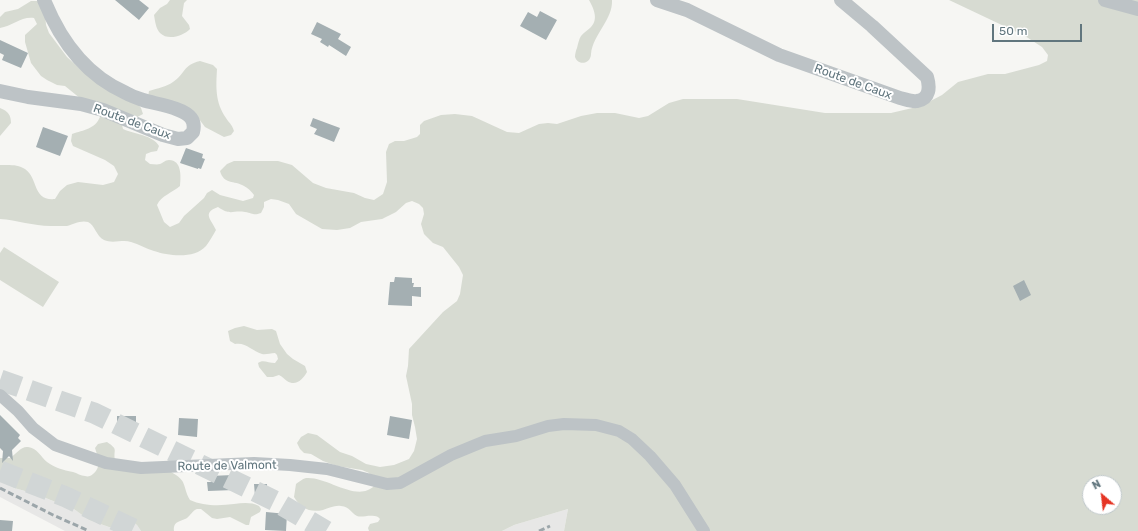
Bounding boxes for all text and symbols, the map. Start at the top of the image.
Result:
scale bar [994,16,1084,42]
text: 50 m [999,24,1027,38]
street label: Route de Caux [812,61,894,103]
street label: Route de Caux [91,101,173,143]
street label: Route de Valmont [177,458,277,474]
north arrow [1082,475,1122,515]
text: N [1090,477,1103,492]

